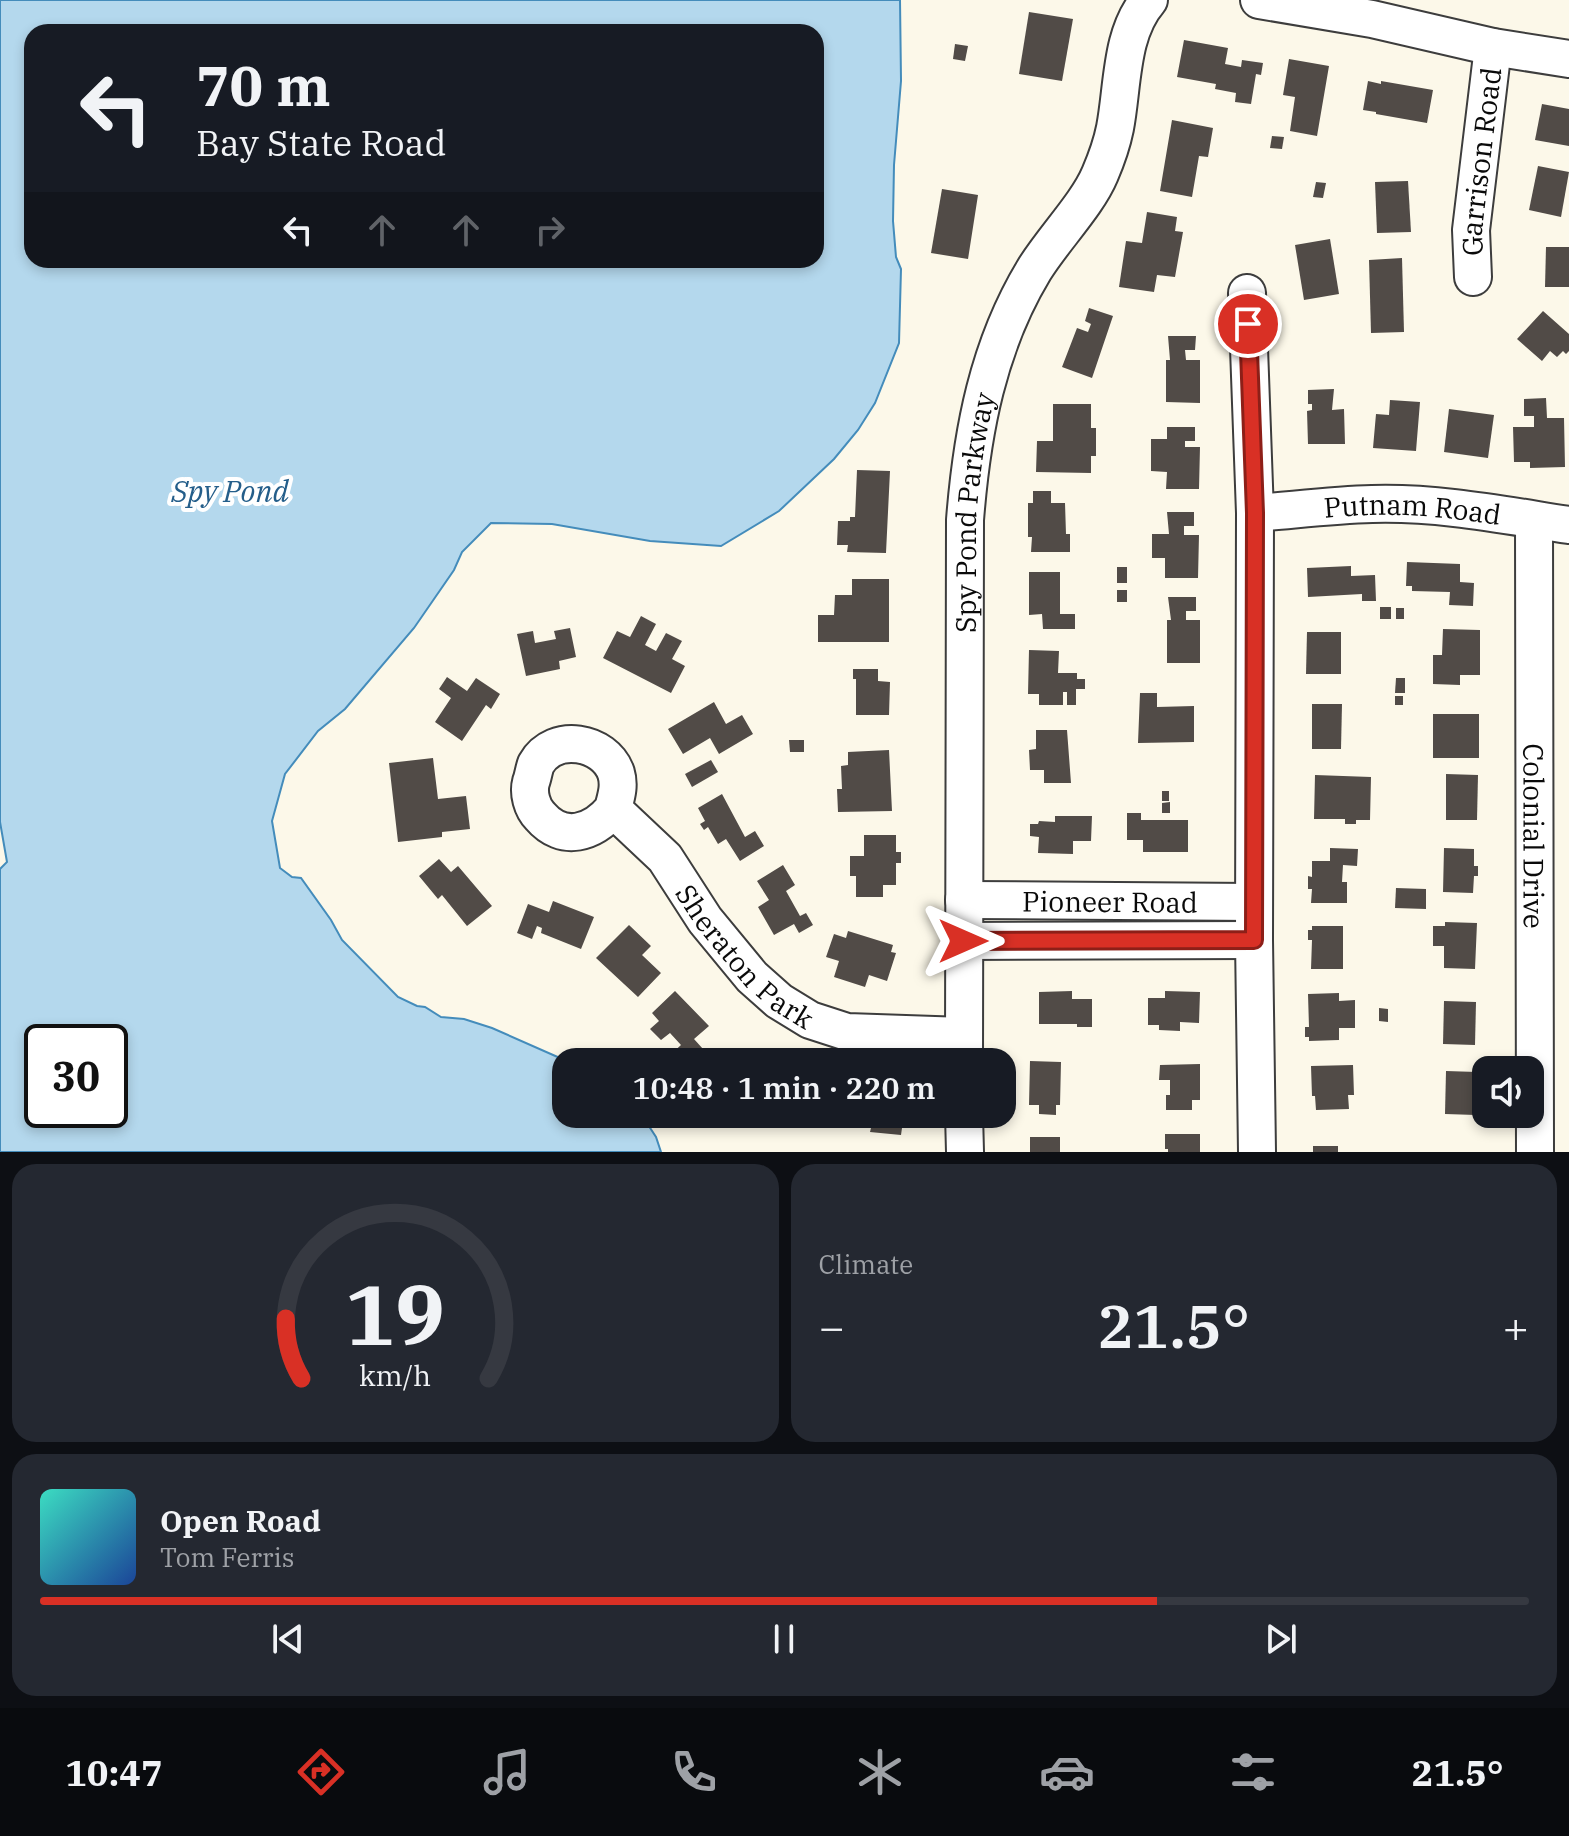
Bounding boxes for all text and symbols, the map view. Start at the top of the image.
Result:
text: 70 m [196,49,331,121]
icon: left [64,56,168,160]
street label: Garrison Road [1452,65,1509,257]
text: Bay State Road [196,119,446,166]
icon: left [276,208,320,252]
icon: ahead [360,208,404,252]
icon: ahead [444,208,488,252]
icon: right [528,208,572,252]
pin [1214,290,1282,358]
icon: arrive [1226,302,1270,346]
street label: Spy Pond Parkway [946,388,1002,633]
water label: Spy Pond [170,471,289,510]
street label: Putnam Road [1322,485,1504,533]
street label: Colonial Drive [1516,743,1553,929]
street label: Sheraton Park [668,877,822,1037]
street label: Pioneer Road [1022,882,1198,920]
position arrow [921,899,1005,983]
speed limit sign: 30 [24,1024,128,1128]
map controls [1472,1056,1544,1128]
button: sound [1472,1056,1544,1128]
text: 10:48 · 1 min · 220 m [633,1068,935,1107]
text: Climate [819,1247,913,1281]
text: 19 [345,1260,445,1368]
text: 21.5° [1097,1286,1250,1365]
text: − [819,1298,845,1355]
text: + [1503,1298,1529,1355]
text: km/h [359,1357,431,1394]
text: Open Road [160,1501,321,1540]
text: Tom Ferris [160,1540,294,1574]
icon: previous [266,1617,310,1661]
icon: pause [762,1617,806,1661]
icon: next [1259,1617,1303,1661]
icon: directions [293,1744,349,1800]
icon: music [479,1744,535,1800]
icon: phone [666,1744,722,1800]
icon: climate [852,1744,908,1800]
icon: car [1039,1744,1095,1800]
icon: filters [1225,1744,1281,1800]
text: 10:47 [65,1749,163,1796]
text: 21.5° [1412,1749,1504,1796]

